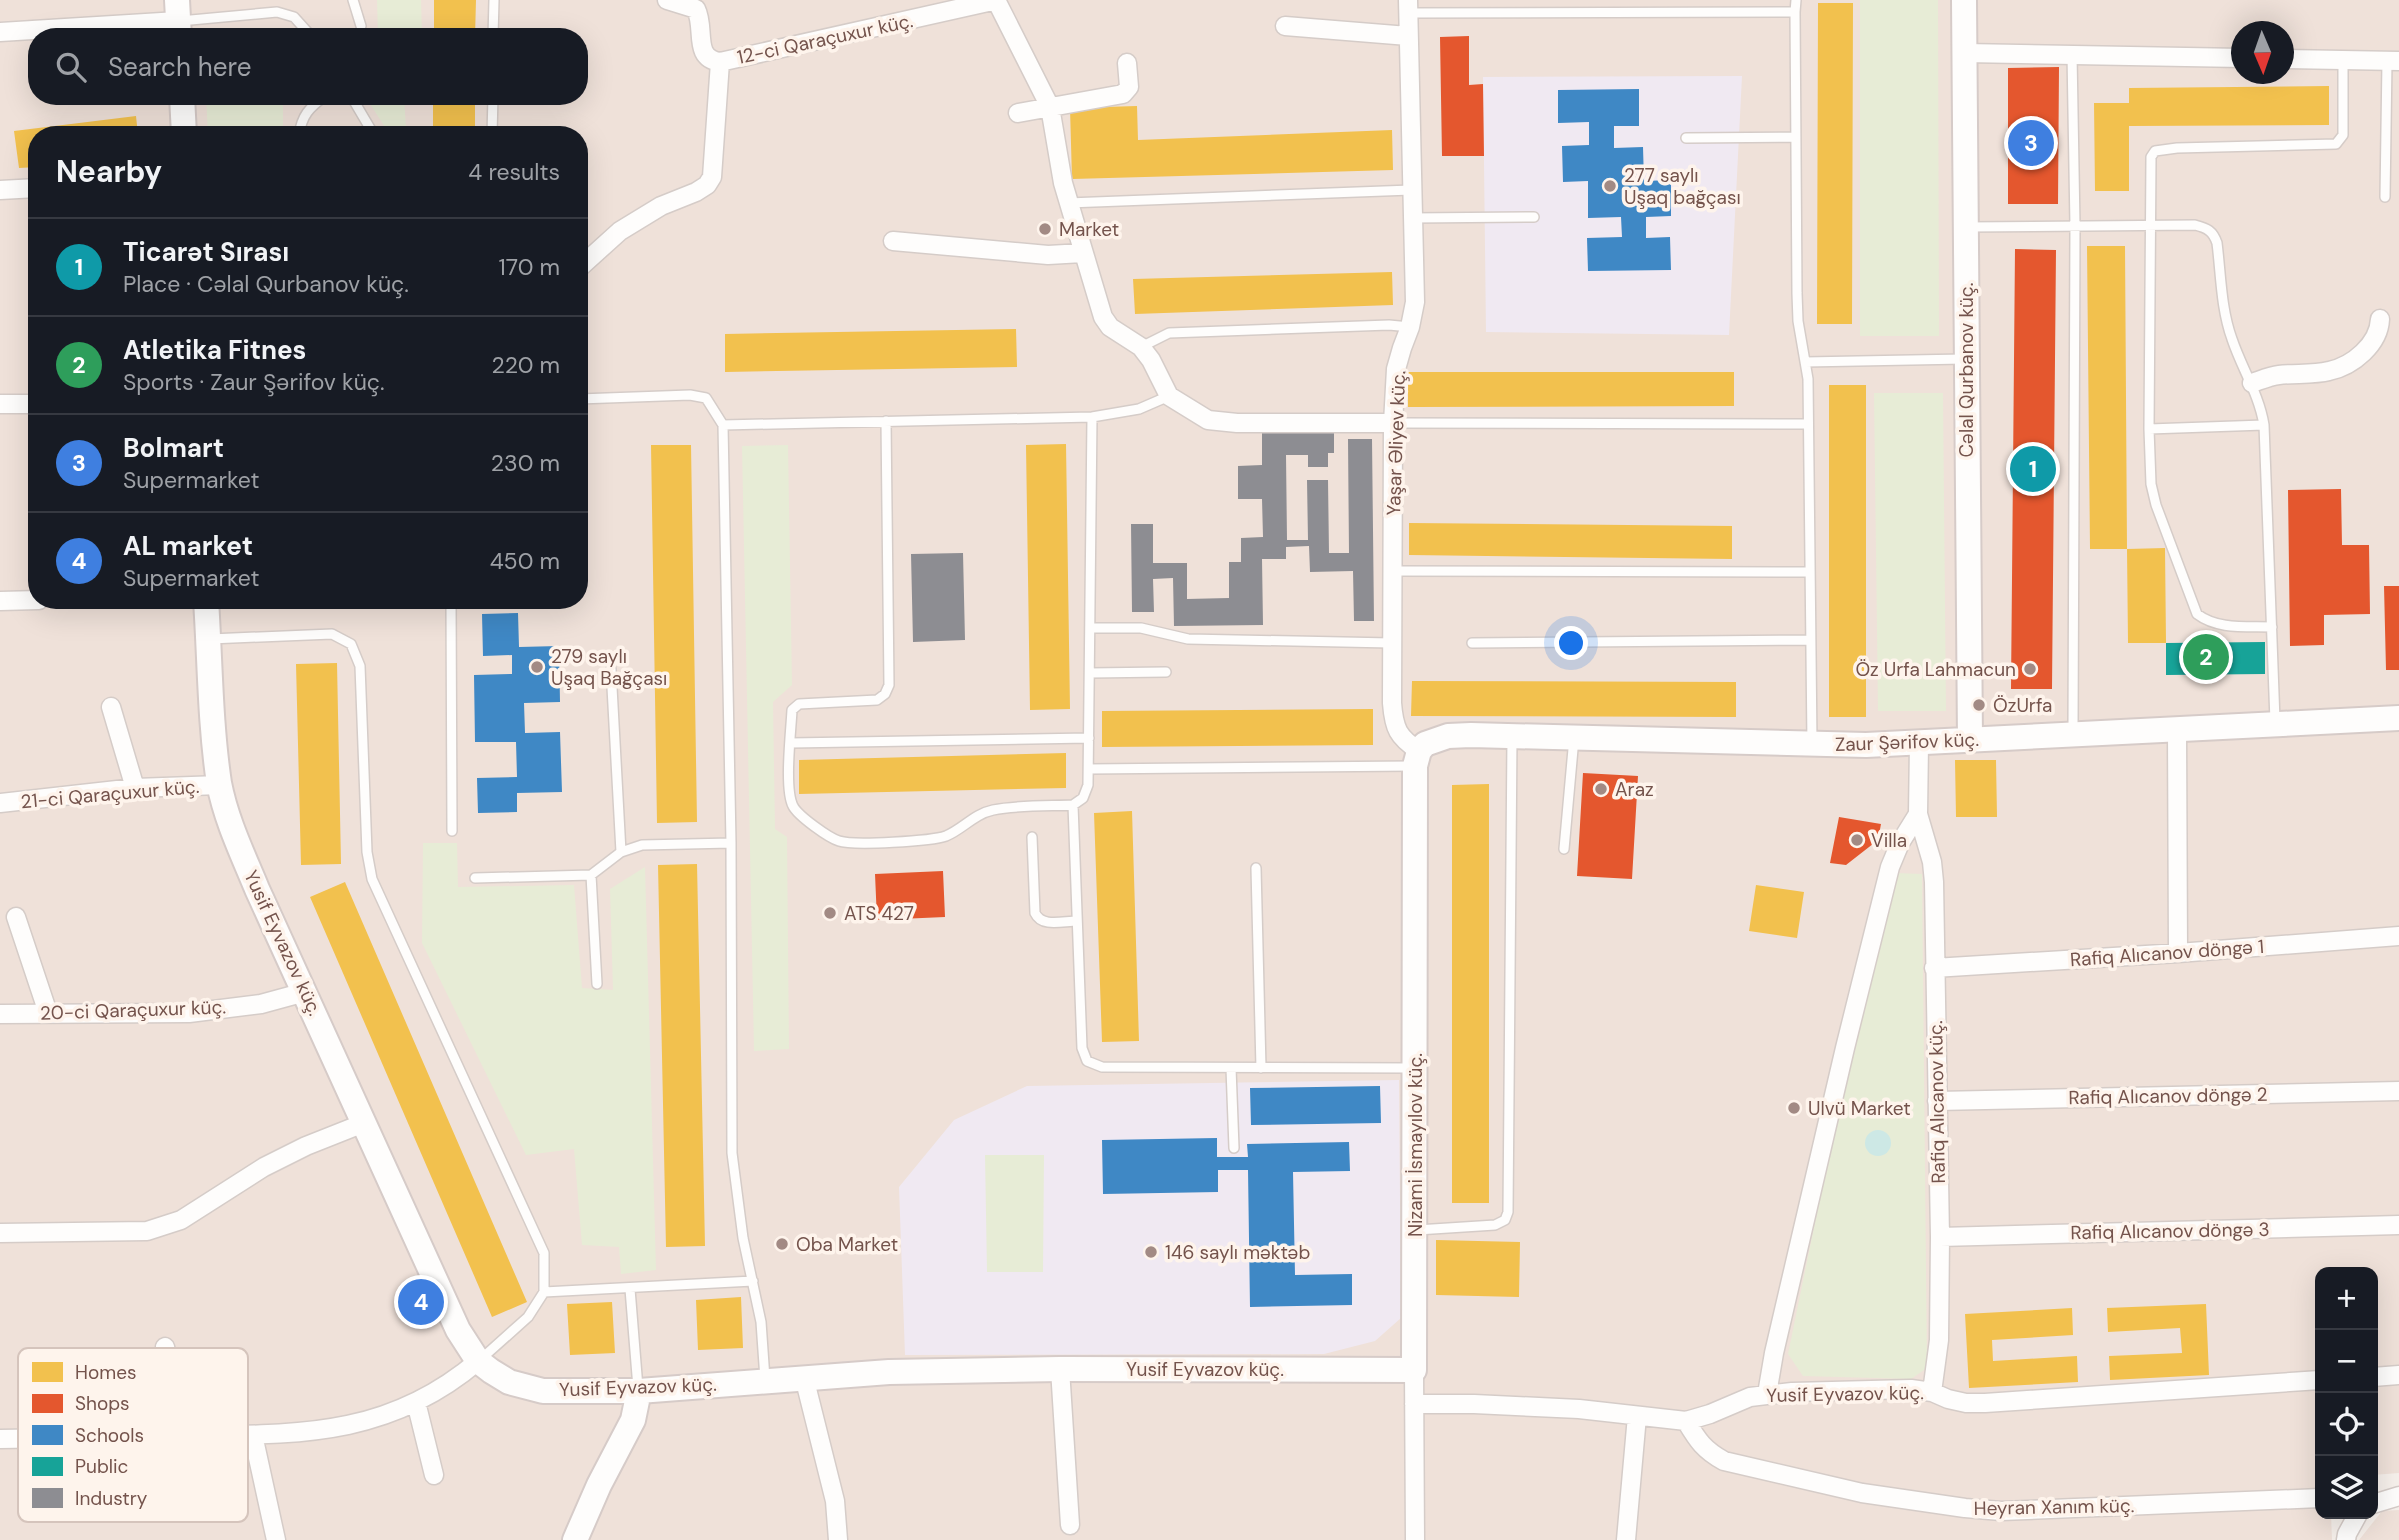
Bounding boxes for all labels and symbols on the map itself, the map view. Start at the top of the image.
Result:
street label: 12-ci Qaraçuxur küç. [735,8,915,70]
north arrow [2231,21,2294,84]
pin: 3 [2008,117,2054,169]
place label: 277 saylı Uşaq bağçası [1624,163,1741,210]
marker: 277 saylı Uşaq bağçası [1602,178,1618,194]
place label: Market [1059,217,1119,242]
marker: Market [1037,221,1053,237]
street label: Cəlal Qurbanov küç. [1954,283,1979,458]
street label: Yaşar Əliyev küç. [1381,370,1411,516]
pin: 1 [2010,443,2056,495]
your location [1554,626,1588,660]
pin: 2 [2183,631,2229,683]
place label: 279 saylı Uşaq Bağçası [551,644,667,691]
place label: Öz Urfa Lahmacun [1855,657,2016,682]
marker: 279 saylı Uşaq Bağçası [529,659,545,675]
marker: Öz Urfa Lahmacun [2022,661,2038,677]
place label: ÖzUrfa [1993,693,2052,718]
marker: ÖzUrfa [1971,697,1987,713]
street label: Zaur Şərifov küç. [1835,727,1979,757]
street label: 21-ci Qaraçuxur küç. [20,774,200,814]
place label: Araz [1615,777,1654,802]
marker: Araz [1593,781,1609,797]
place label: Villa [1871,828,1907,853]
marker: Villa [1849,832,1865,848]
street label: Yusif Eyvazov küç. [238,866,328,1020]
place label: ATS 427 [844,901,914,926]
marker: ATS 427 [822,905,838,921]
street label: Rafiq Alıcanov döngə 1 [2069,934,2265,972]
street label: 20-ci Qaraçuxur küç. [40,994,226,1026]
street label: Rafiq Alıcanov küç. [1923,1020,1951,1184]
street label: Nizami İsmayılov küç. [1403,1053,1428,1237]
street label: Rafiq Alıcanov döngə 2 [2068,1082,2268,1110]
place label: Ulvü Market [1808,1096,1911,1121]
marker: Ulvü Market [1786,1100,1802,1116]
street label: Rafiq Alıcanov döngə 3 [2070,1217,2270,1245]
place label: Oba Market [796,1232,898,1257]
marker: Oba Market [774,1236,790,1252]
place label: 146 saylı məktəb [1165,1240,1310,1265]
marker: 146 saylı məktəb [1143,1244,1159,1260]
pin: 4 [398,1276,444,1328]
legend [18,1348,248,1522]
street label: Yusif Eyvazov küç. [1126,1357,1284,1382]
text: Homes [75,1360,136,1385]
street label: Yusif Eyvazov küç. [559,1372,717,1402]
street label: Yusif Eyvazov küç. [1766,1380,1924,1408]
text: Shops [75,1391,130,1416]
text: Schools [75,1423,144,1448]
text: Public [75,1454,128,1479]
text: Industry [75,1486,148,1511]
street label: Heyran Xanım küç. [1973,1493,2135,1521]

